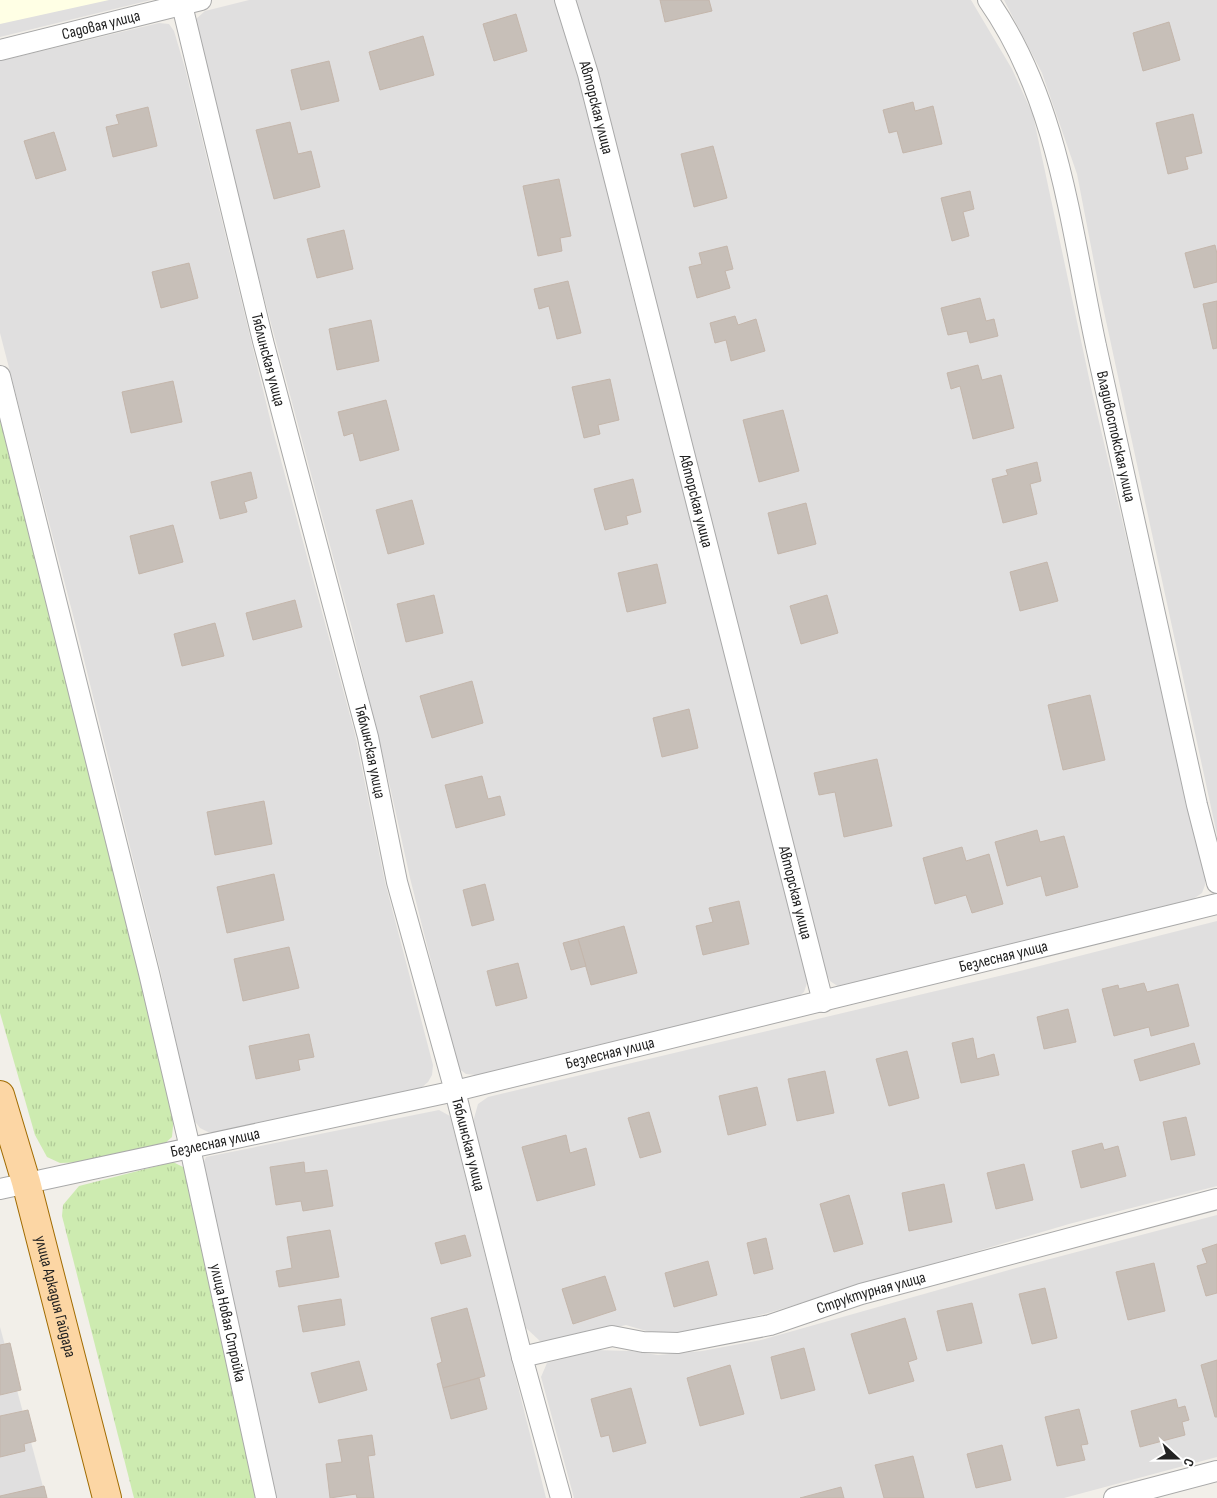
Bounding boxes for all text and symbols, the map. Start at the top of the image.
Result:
street label: Садовая улица [60,6,142,44]
street label: Авторская улица [575,58,617,156]
street label: Тяблинская улица [247,311,289,408]
street label: Владивостокская улица [1092,369,1140,504]
street label: Авторская улица [675,451,717,550]
street label: Тяблинская улица [350,702,390,800]
street label: Авторская улица [774,843,816,941]
street label: Безлесная улица [957,936,1050,976]
street label: Безлесная улица [564,1033,656,1073]
street label: Тяблинская улица [447,1095,489,1193]
street label: Безлесная улица [169,1124,261,1162]
street label: улица Аркадия Гайдара [31,1234,80,1359]
street label: улица Новая Стройка [206,1262,250,1384]
street label: Структурная улица [814,1268,928,1318]
north arrow [1152,1433,1202,1483]
text: С [1179,1456,1198,1469]

